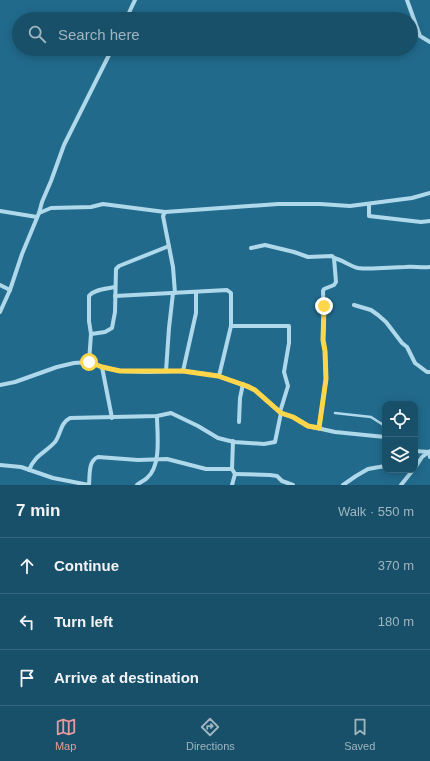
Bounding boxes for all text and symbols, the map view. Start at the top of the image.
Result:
search box [12,12,418,56]
icon: search [26,23,48,45]
text: Search here [58,26,140,43]
route end [315,297,333,315]
route start [80,353,98,371]
map controls [382,401,418,473]
button: locate [382,401,418,437]
button: layers [382,437,418,473]
text: 7 min [16,501,60,520]
text: Walk · 550 m [338,504,414,519]
icon: ahead [16,555,38,577]
text: Continue [54,557,119,574]
text: 370 m [378,558,414,573]
icon: left [16,611,38,633]
text: Turn left [54,613,113,630]
text: 180 m [378,614,414,629]
icon: arrive [16,667,38,689]
text: Arrive at destination [54,669,199,686]
tab: Map [55,716,77,752]
tab: Directions [186,716,235,752]
tab: Saved [344,716,375,752]

